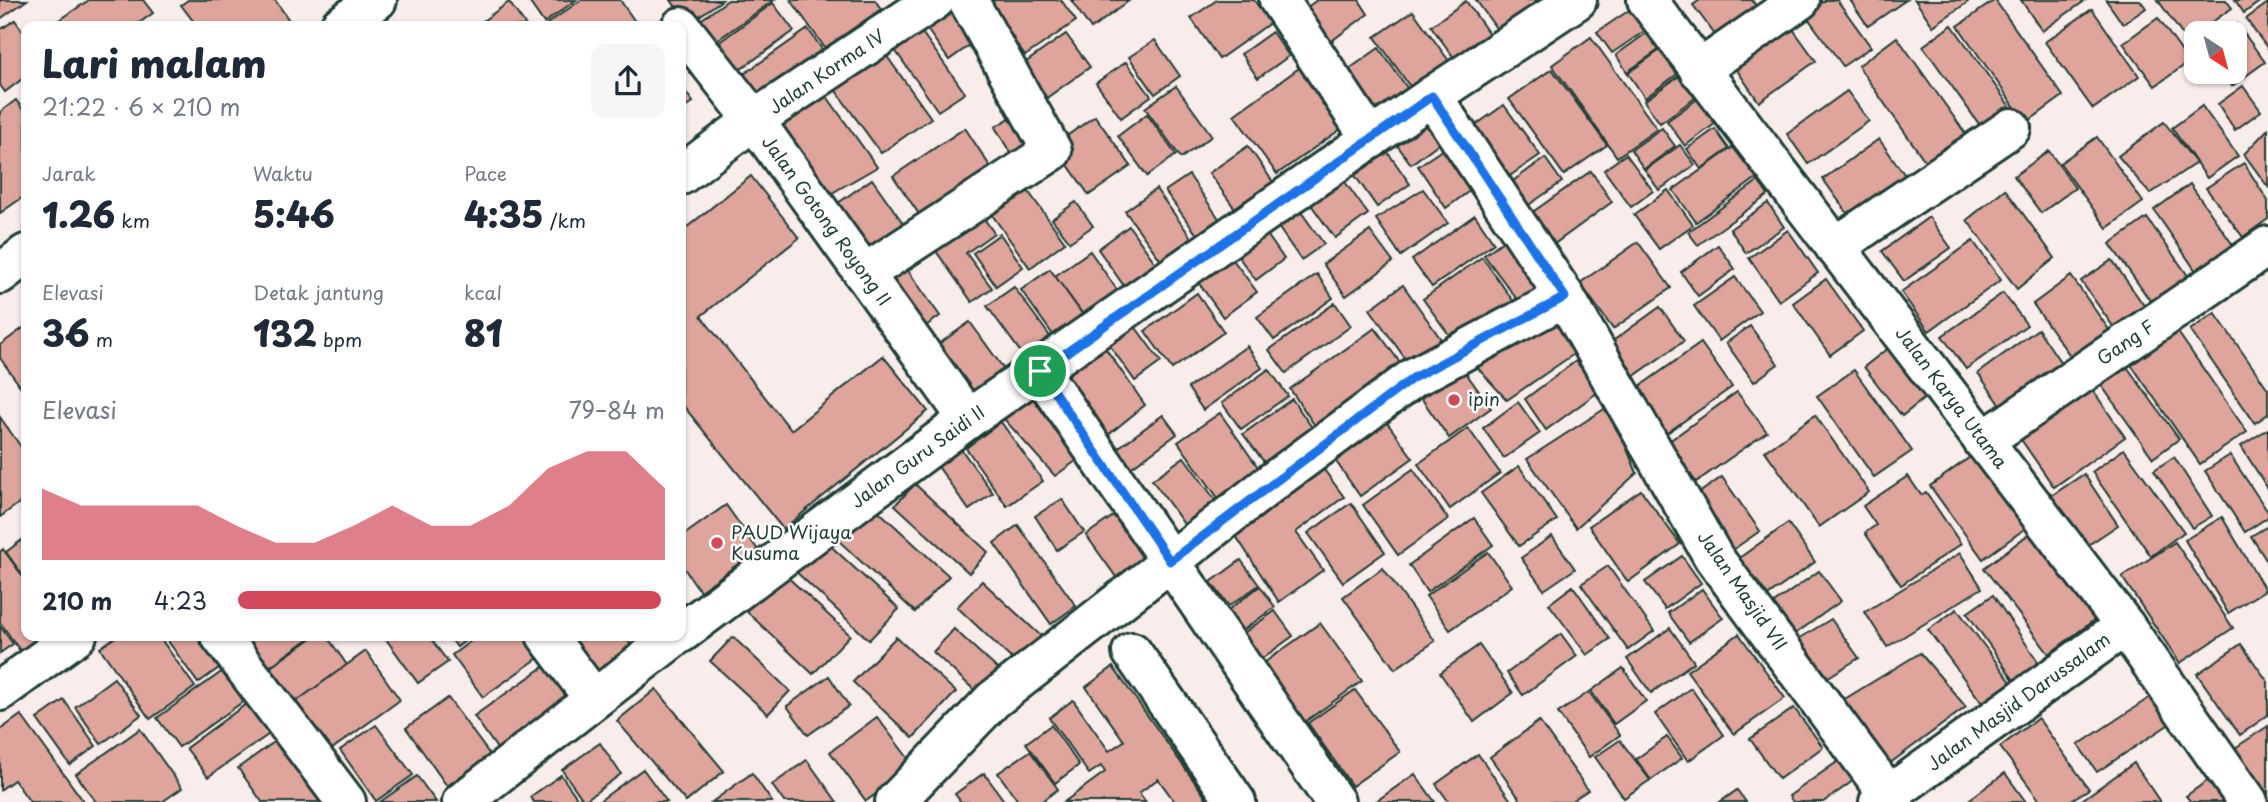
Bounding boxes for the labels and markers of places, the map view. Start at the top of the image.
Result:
pin [1010,341,1070,401]
place label: ipin [1468,385,1500,412]
marker: ipin [1446,392,1462,408]
place label: PAUD Wijaya Kusuma [731,518,852,566]
marker: PAUD Wijaya Kusuma [709,535,725,551]

